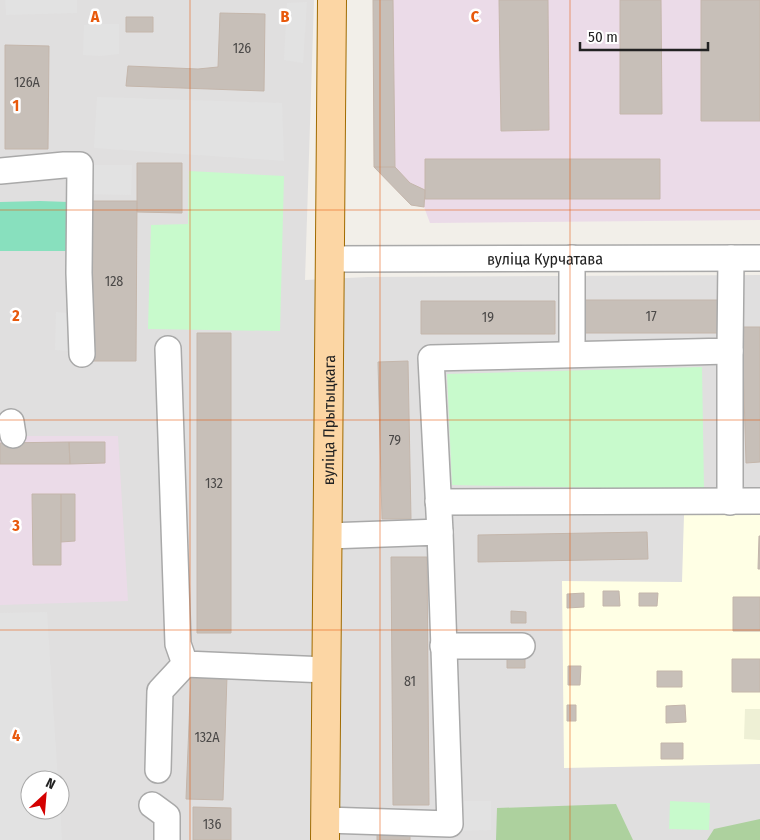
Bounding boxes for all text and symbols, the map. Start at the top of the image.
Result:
text: A [90,7,100,26]
text: B [281,7,290,26]
text: C [471,7,480,26]
scale bar [580,20,708,52]
text: 50 m [588,28,618,46]
house number: 126 [233,40,251,57]
house number: 126А [14,74,41,91]
text: 1 [13,96,19,115]
street label: вуліца Курчатава [487,249,603,269]
house number: 128 [105,273,123,290]
text: 2 [11,306,20,325]
house number: 17 [645,308,657,325]
house number: 19 [482,309,494,326]
street label: вуліца Прытыцкага [319,355,339,485]
house number: 79 [389,432,401,449]
house number: 132 [205,475,223,492]
text: 3 [11,516,20,535]
house number: 81 [404,673,416,690]
text: 4 [12,726,20,745]
house number: 132А [194,729,220,746]
north arrow [20,770,70,820]
text: N [43,774,58,793]
house number: 136 [203,816,221,833]

